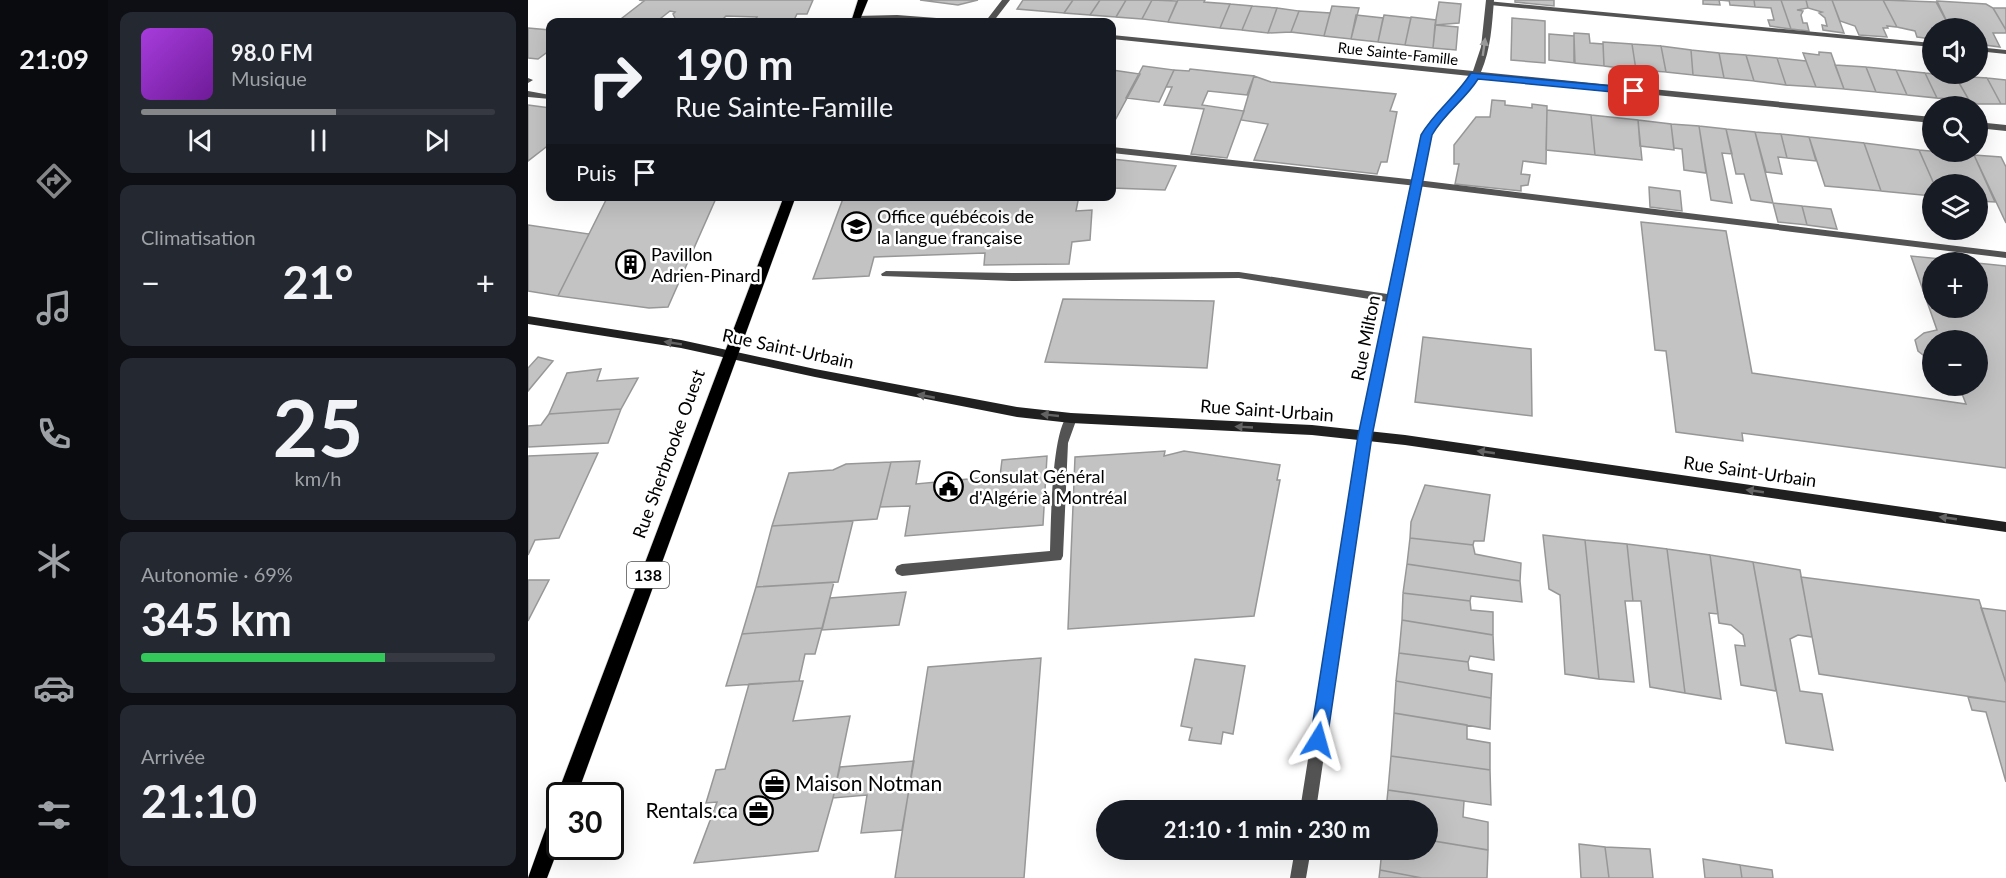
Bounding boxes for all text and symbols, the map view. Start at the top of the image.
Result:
map controls [1922,18,1988,396]
button: sound [1922,18,1988,84]
one-way arrow [1479,37,1489,56]
street label: Rue Sainte-Famille [1337,38,1459,68]
text: 98.0 FM [231,39,313,66]
text: 190 m [675,39,793,89]
text: 21:09 [19,42,89,75]
icon: right [576,42,654,120]
pin [1608,65,1659,116]
text: Musique [231,66,307,90]
icon: arrive [1617,74,1650,107]
text: Rue Sainte-Famille [675,90,893,123]
button: search [1922,96,1988,162]
icon: previous [184,124,217,157]
icon: pause [302,124,335,157]
icon: next [420,124,453,157]
icon: arrive [628,156,661,189]
text: Puis [576,159,616,186]
icon: directions [33,160,75,202]
button: layers [1922,174,1988,240]
place label: Office québécois de la langue française [877,205,1034,248]
school or university icon: Office québécois de la langue française [840,211,872,243]
text: Climatisation [141,225,256,249]
place label: Pavillon Adrien-Pinard [651,243,761,286]
building icon: Pavillon Adrien-Pinard [614,249,646,281]
button: + [1922,252,1988,318]
text: 21° [283,255,353,309]
text: − [141,262,160,302]
text: + [476,262,495,302]
icon: music [33,287,75,329]
street label: Rue Milton [1346,293,1384,383]
street label: Rue Saint-Urbain [720,323,856,373]
button: − [1922,330,1988,396]
one-way arrow [663,338,682,347]
street label: Rue Sherbrooke Ouest [627,366,709,541]
text: 25 [273,380,363,474]
one-way arrow [916,391,935,400]
street label: Rue Saint-Urbain [1199,394,1335,426]
one-way arrow [1040,411,1059,420]
icon: phone [33,413,75,455]
one-way arrow [1235,422,1254,431]
one-way arrow [1476,448,1495,457]
street label: Rue Saint-Urbain [1682,451,1818,491]
place label: Consulat Général d'Algérie à Montréal [969,465,1127,508]
text: km/h [295,466,341,490]
public building icon: Consulat Général d'Algérie à Montréal [932,471,964,503]
one-way arrow [1745,486,1764,495]
one-way arrow [1938,514,1957,523]
icon: climate [33,540,75,582]
text: Autonomie · 69% [141,562,293,586]
road number: 138 [627,562,669,588]
text: 345 km [141,592,292,646]
icon: car [33,667,75,709]
position arrow [1286,708,1350,772]
text: Arrivée [141,744,205,768]
office icon: Maison Notman [758,768,790,800]
place label: Maison Notman [795,770,942,795]
text: 21:10 [141,774,257,828]
speed limit sign: 30 [546,782,624,860]
icon: filters [33,794,75,836]
office icon: Rentals.ca [743,795,775,827]
place label: Rentals.ca [645,797,738,822]
text: 21:10 · 1 min · 230 m [1164,816,1370,843]

